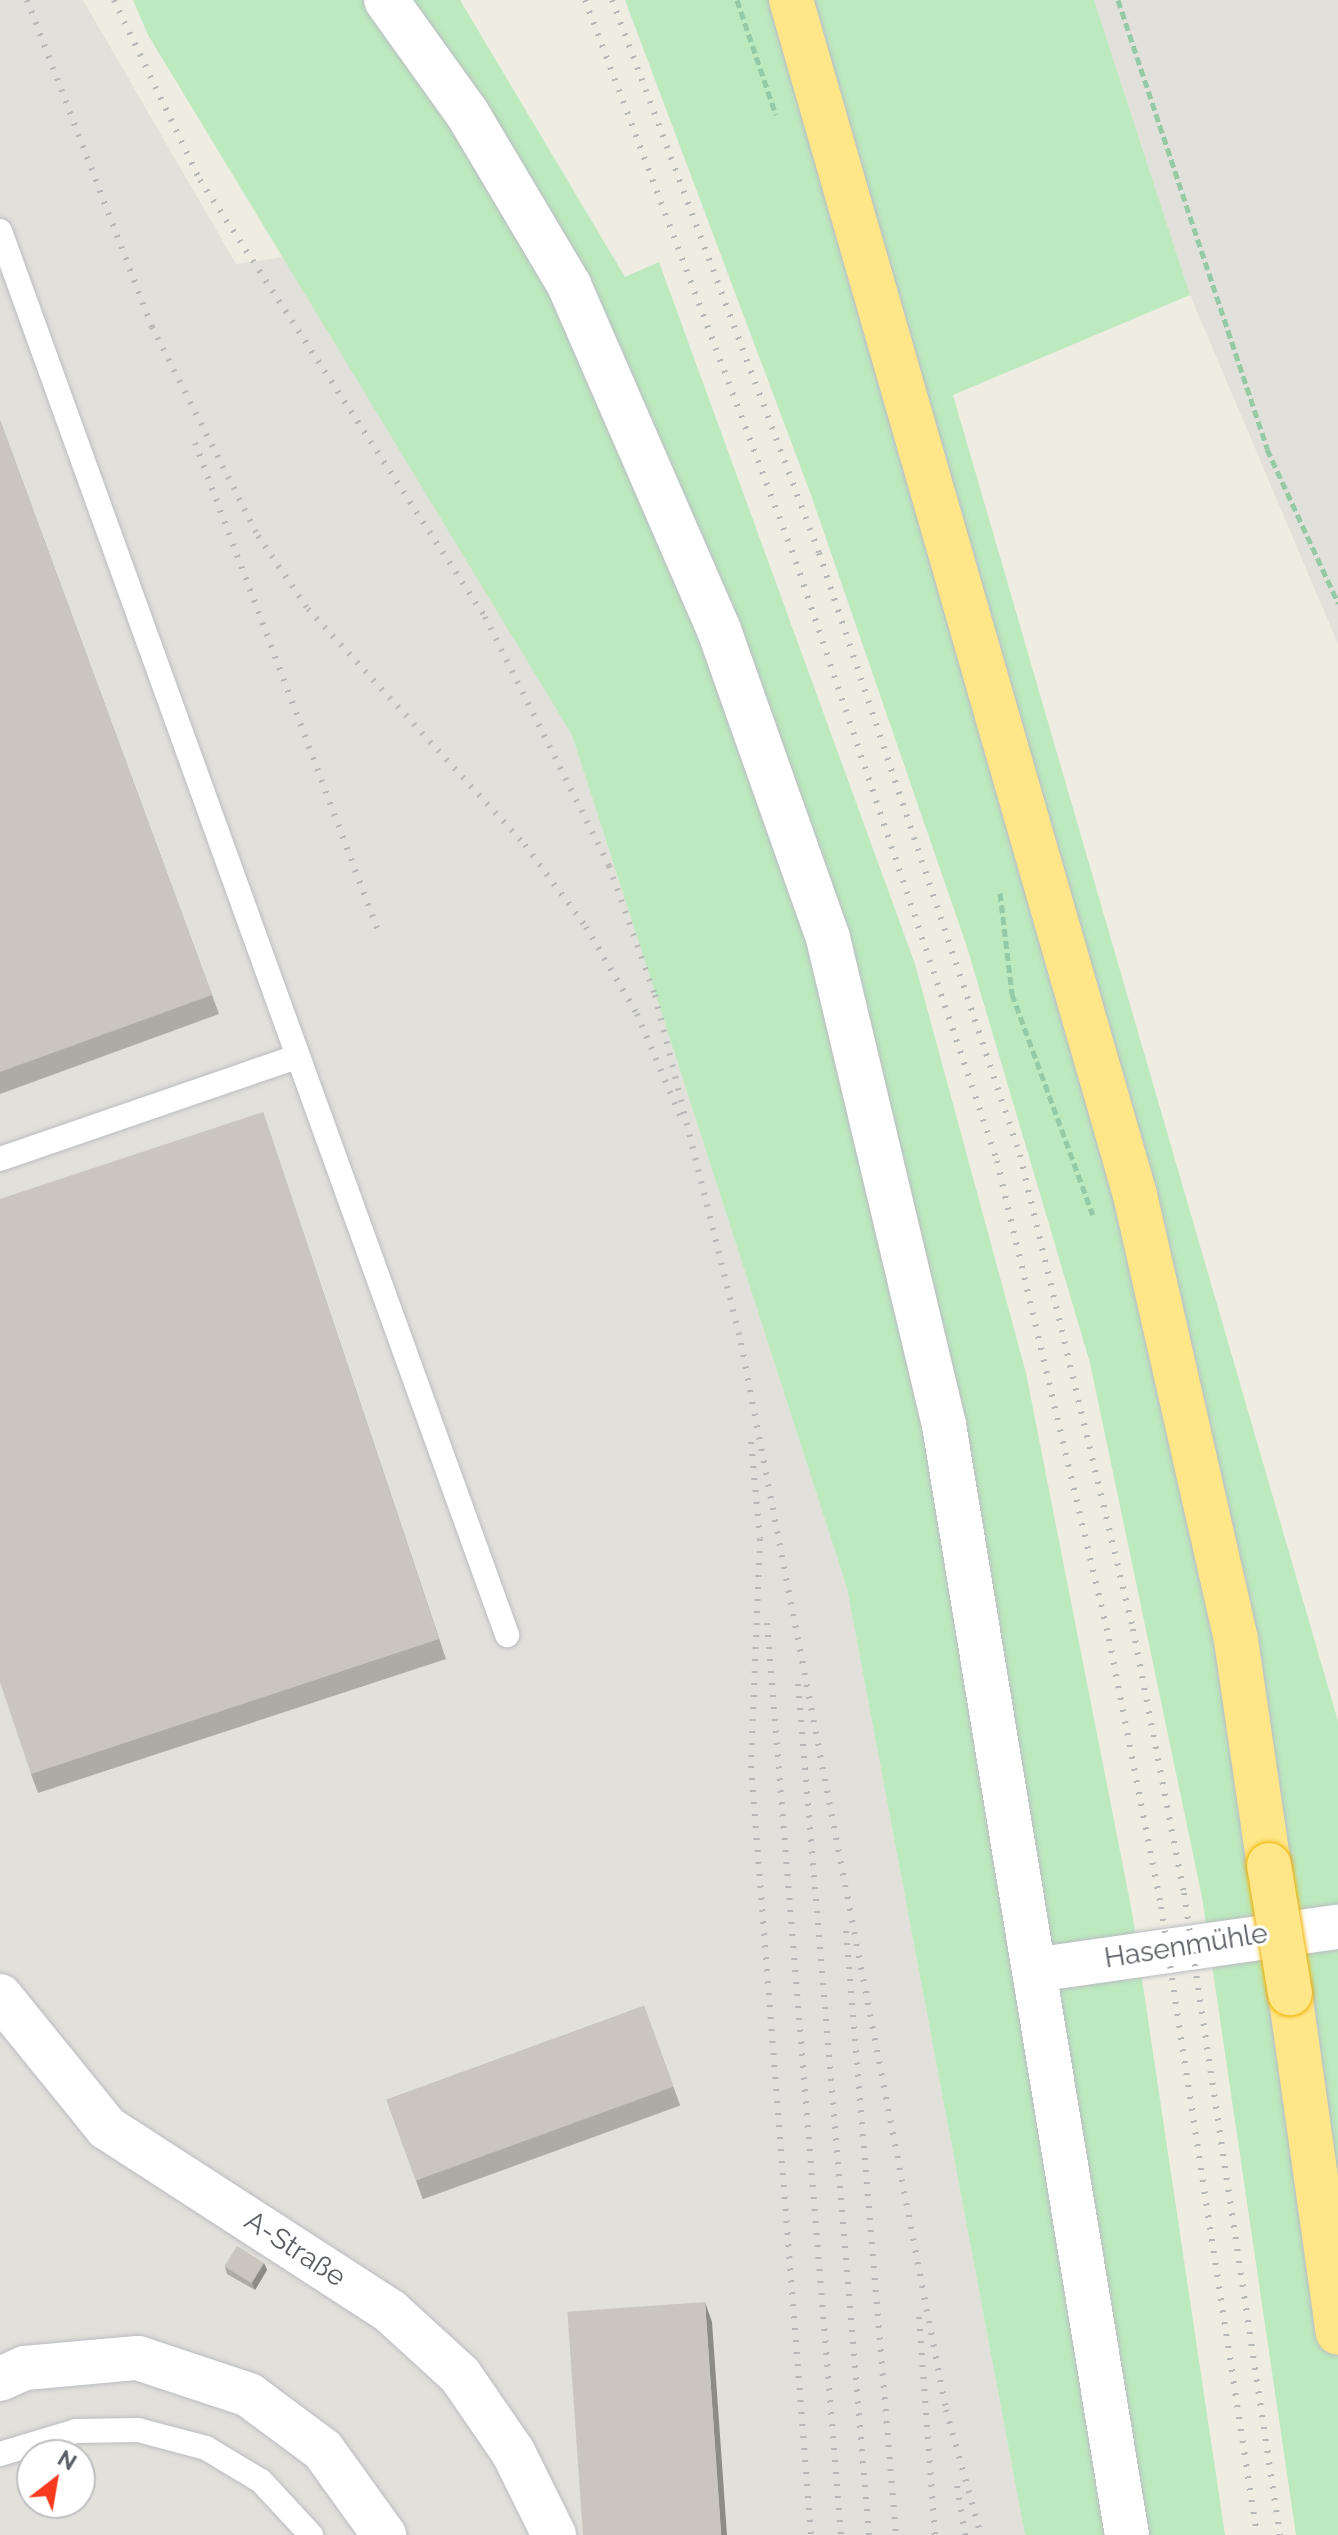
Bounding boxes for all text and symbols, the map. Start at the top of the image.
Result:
street label: Hasenmühle [1102,1917,1270,1975]
street label: A-Straße [238,2204,352,2294]
north arrow [16,2439,96,2519]
text: N [53,2445,81,2476]

